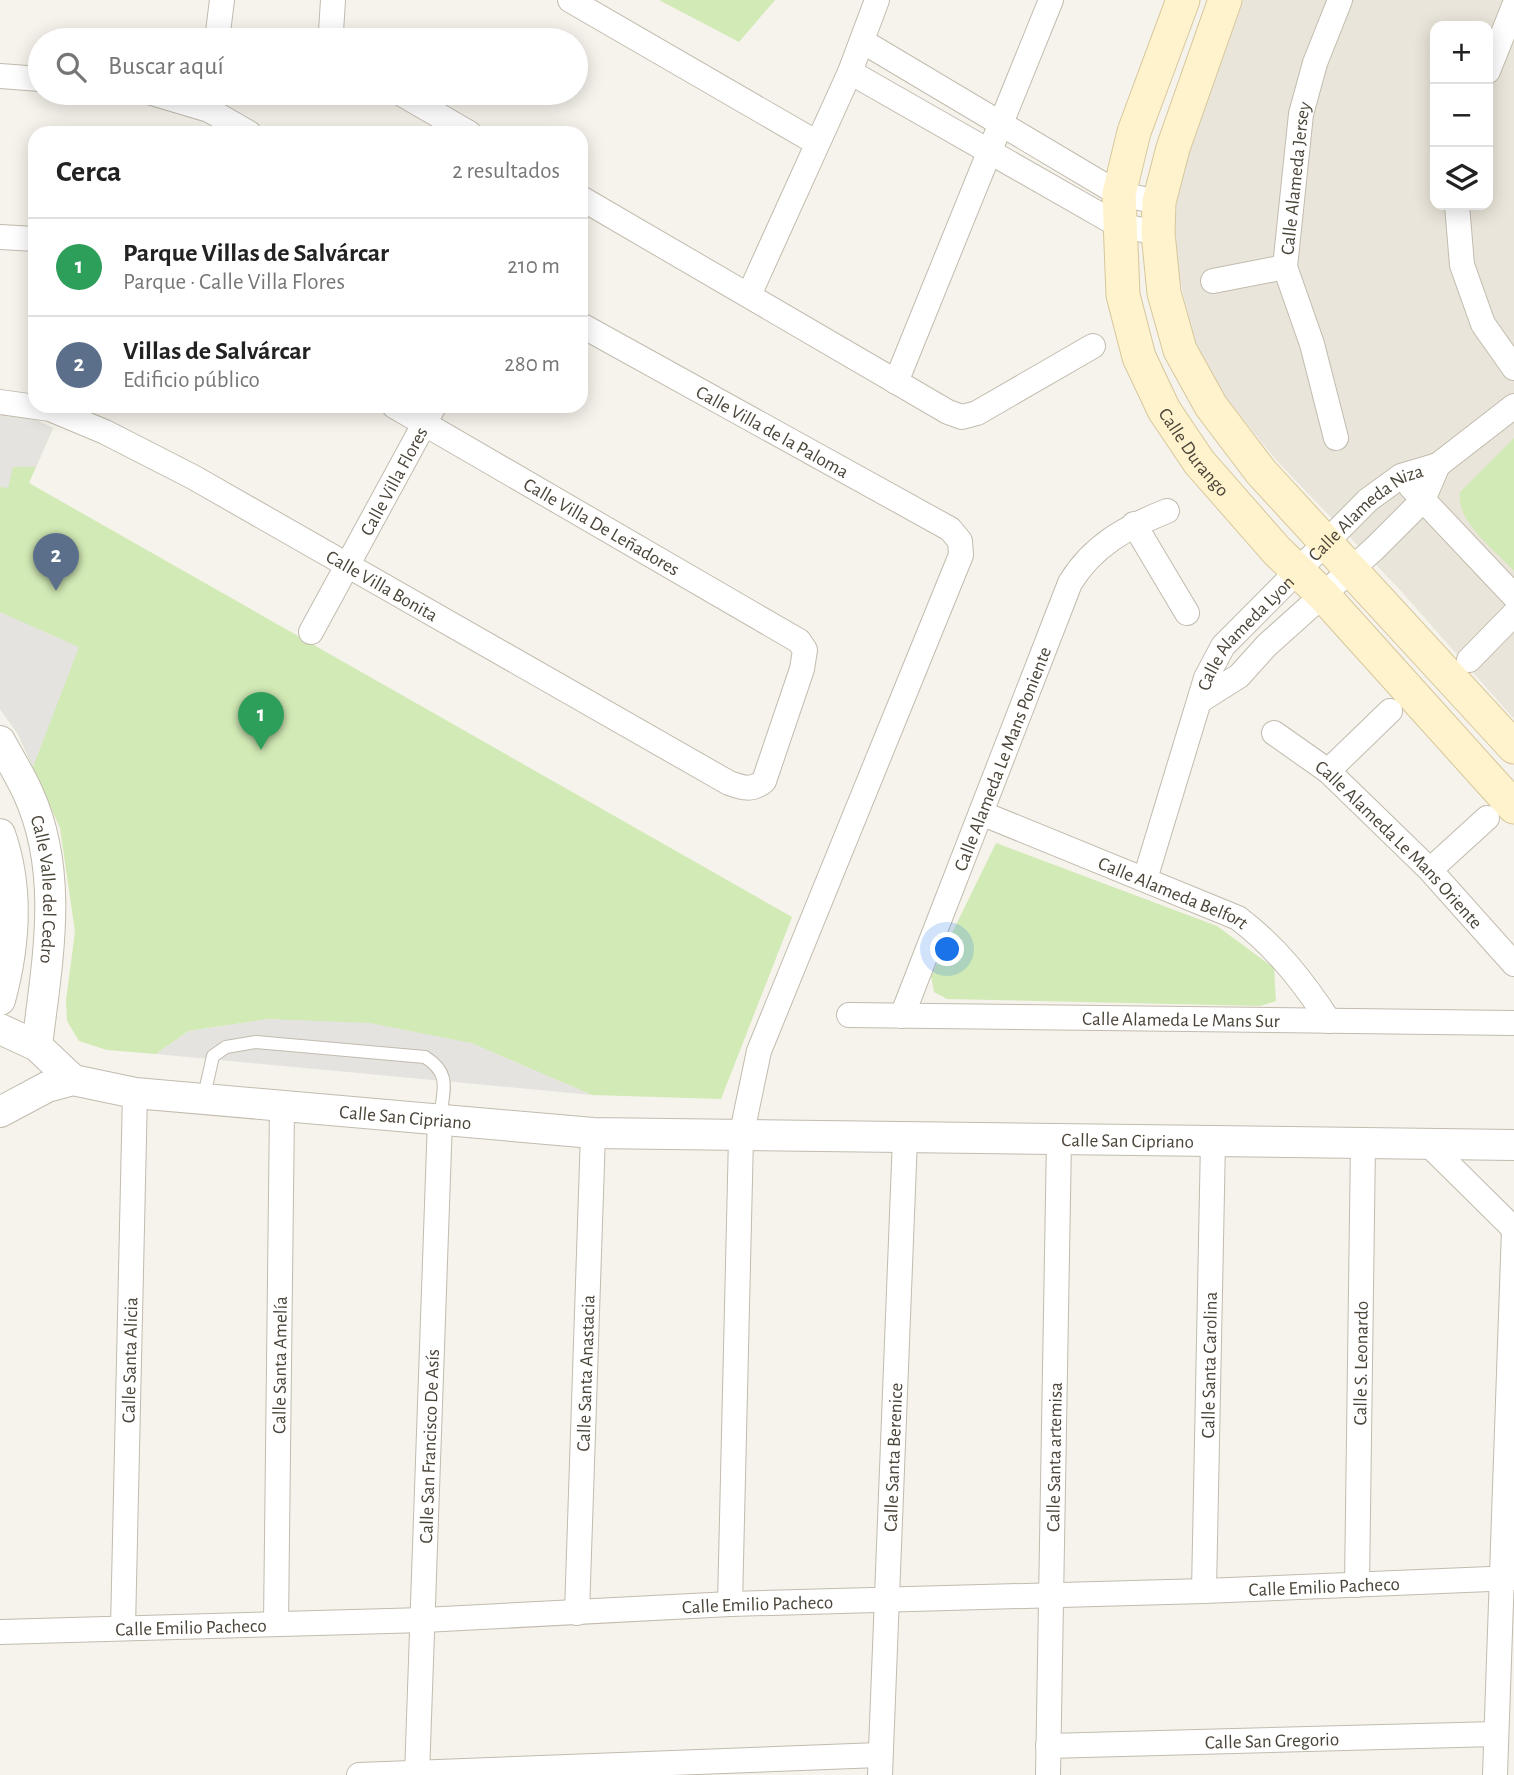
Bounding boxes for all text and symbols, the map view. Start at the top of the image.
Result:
map controls [1430,21,1493,210]
button: + [1430,21,1493,84]
search box [28,28,588,105]
icon: search [52,48,90,86]
text: Buscar aquí [108,53,224,79]
button: − [1430,84,1493,147]
street label: Calle Alameda Jersey [1278,100,1315,256]
button: layers [1430,147,1493,210]
text: Cerca [56,157,121,187]
text: 2 resultados [452,160,560,183]
text: Parque Villas de Salvárcar [123,240,389,266]
text: 1 [75,255,83,278]
text: 210 m [507,255,560,278]
text: Parque · Calle Villa Flores [123,271,345,294]
text: Villas de Salvárcar [123,338,311,364]
text: 2 [74,353,84,376]
text: 280 m [504,353,560,376]
text: Edificio público [123,369,260,392]
street label: Calle Villa de la Paloma [693,383,852,482]
street label: Calle Durango [1154,405,1232,500]
street label: Calle Villa Flores [357,424,432,539]
street label: Calle Alameda Niza [1305,462,1426,565]
street label: Calle Villa De Leñadores [520,475,682,580]
pin: 2 [33,533,79,591]
street label: Calle Villa Bonita [323,547,441,626]
street label: Calle Alameda Lyon [1195,572,1298,693]
street label: Calle Alameda Le Mans Poniente [951,645,1055,874]
pin: 1 [238,692,284,750]
street label: Calle Alameda Le Mans Oriente [1311,757,1485,933]
street label: Calle Valle del Cedro [26,813,58,964]
street label: Calle Alameda Belfort [1095,854,1251,933]
your location [930,932,964,966]
street label: Calle Alameda Le Mans Sur [1082,1010,1280,1031]
street label: Calle San Cipriano [338,1103,472,1133]
street label: Calle San Cipriano [1061,1131,1194,1152]
street label: Calle Santa Carolina [1199,1291,1221,1439]
street label: Calle Santa Anastacia [574,1294,599,1452]
street label: Calle Santa Amelía [270,1296,291,1434]
street label: Calle Santa Alicia [120,1297,141,1423]
street label: Calle S. Leonardo [1351,1301,1372,1425]
street label: Calle San Francisco De Asís [417,1349,443,1544]
street label: Calle Santa Berenice [882,1382,906,1532]
street label: Calle Santa artemisa [1044,1382,1066,1532]
street label: Calle Emilio Pacheco [1248,1575,1400,1600]
street label: Calle Emilio Pacheco [681,1593,833,1618]
street label: Calle Emilio Pacheco [115,1616,267,1640]
street label: Calle San Gregorio [1205,1730,1339,1753]

